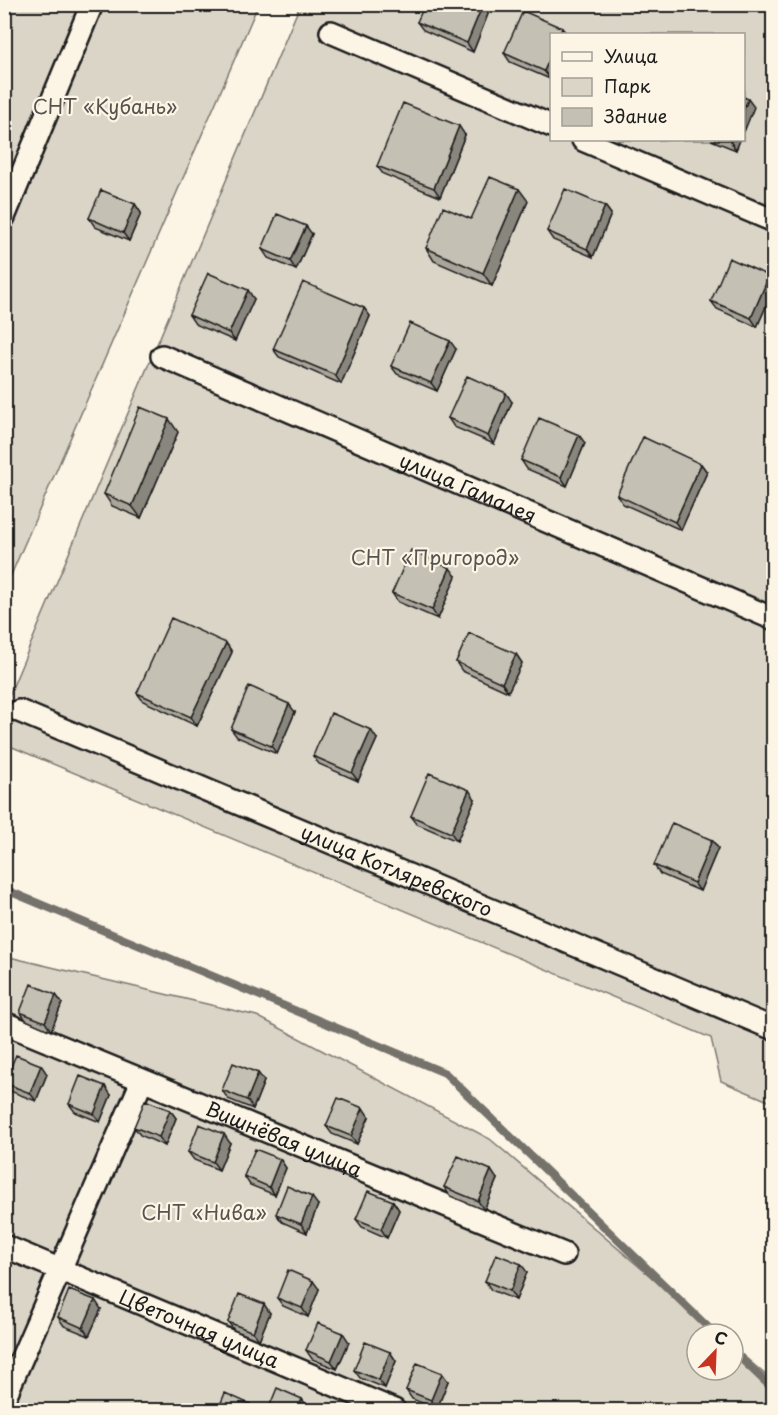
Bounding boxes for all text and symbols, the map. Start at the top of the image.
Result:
legend [550,33,745,141]
text: Улица [604,42,658,69]
text: Парк [604,72,651,99]
park label: СНТ «Кубань» [33,91,177,121]
text: Здание [604,102,667,129]
street label: улица Гамалея [395,445,541,530]
park label: СНТ «Пригород» [351,542,519,572]
street label: улица Котляревского [296,816,497,924]
street label: Вишнёвая улица [201,1093,367,1184]
park label: СНТ «Нива» [141,1197,267,1227]
street label: Цветочная улица [115,1281,284,1375]
north arrow [685,1322,745,1382]
text: С [711,1324,731,1351]

